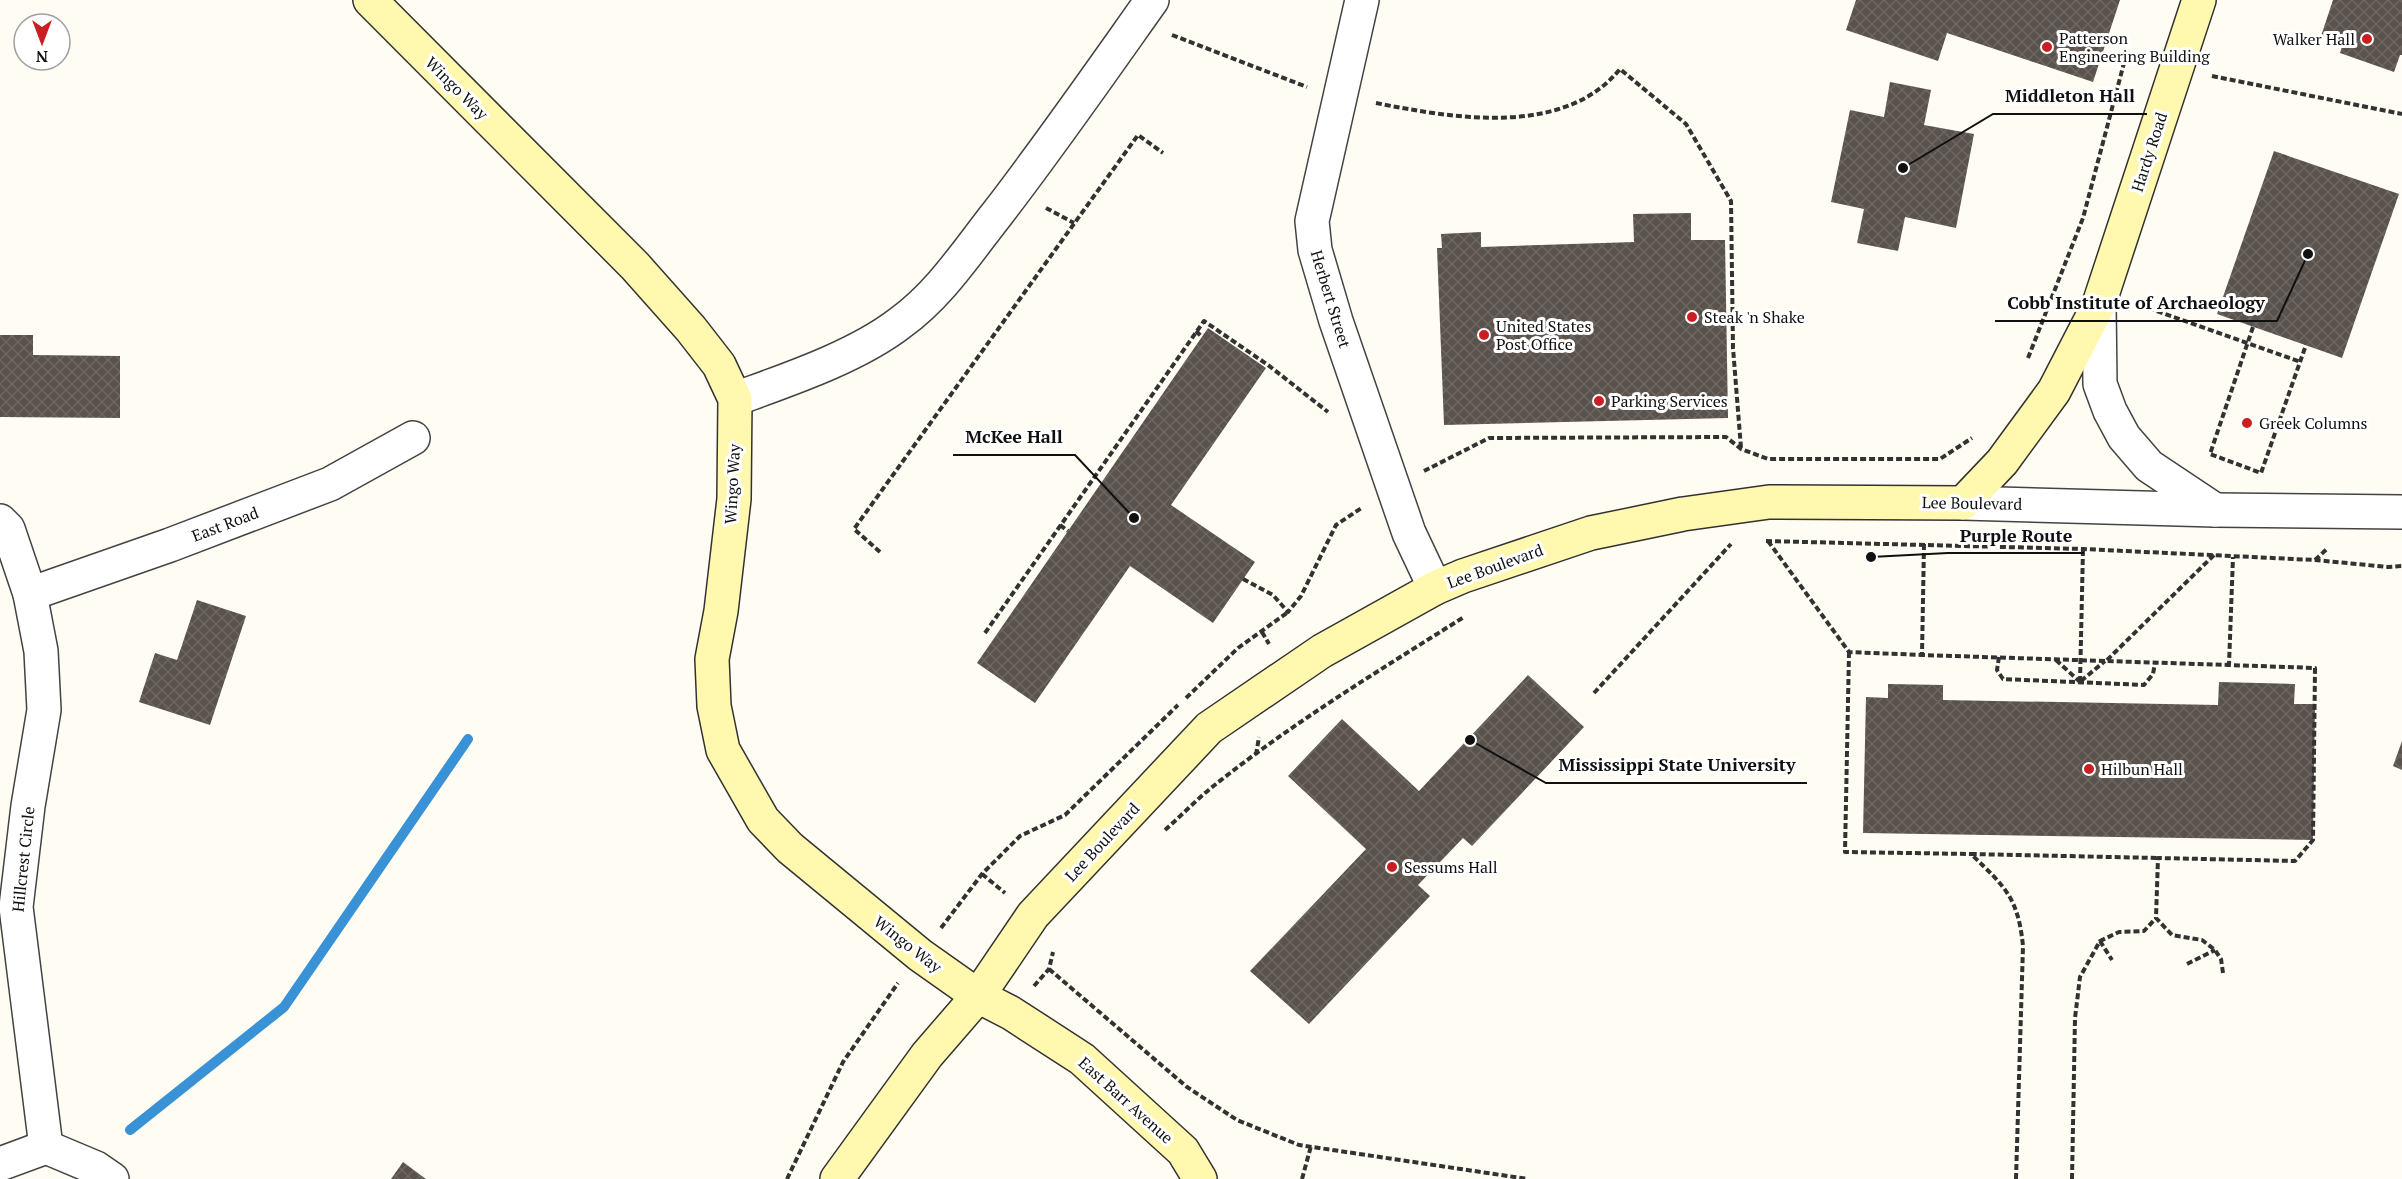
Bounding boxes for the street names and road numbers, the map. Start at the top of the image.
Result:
street label: Wingo Way [421,52,494,125]
street label: Hardy Road [2126,109,2172,195]
street label: Herbert Street [1306,247,1356,351]
street label: Wingo Way [719,442,745,525]
street label: Lee Boulevard [1922,491,2023,515]
street label: East Road [188,501,262,547]
street label: Lee Boulevard [1444,538,1546,594]
street label: Lee Boulevard [1060,798,1144,886]
street label: Hillcrest Circle [7,805,39,913]
street label: Wingo Way [870,911,947,978]
street label: East Barr Avenue [1074,1052,1178,1148]

